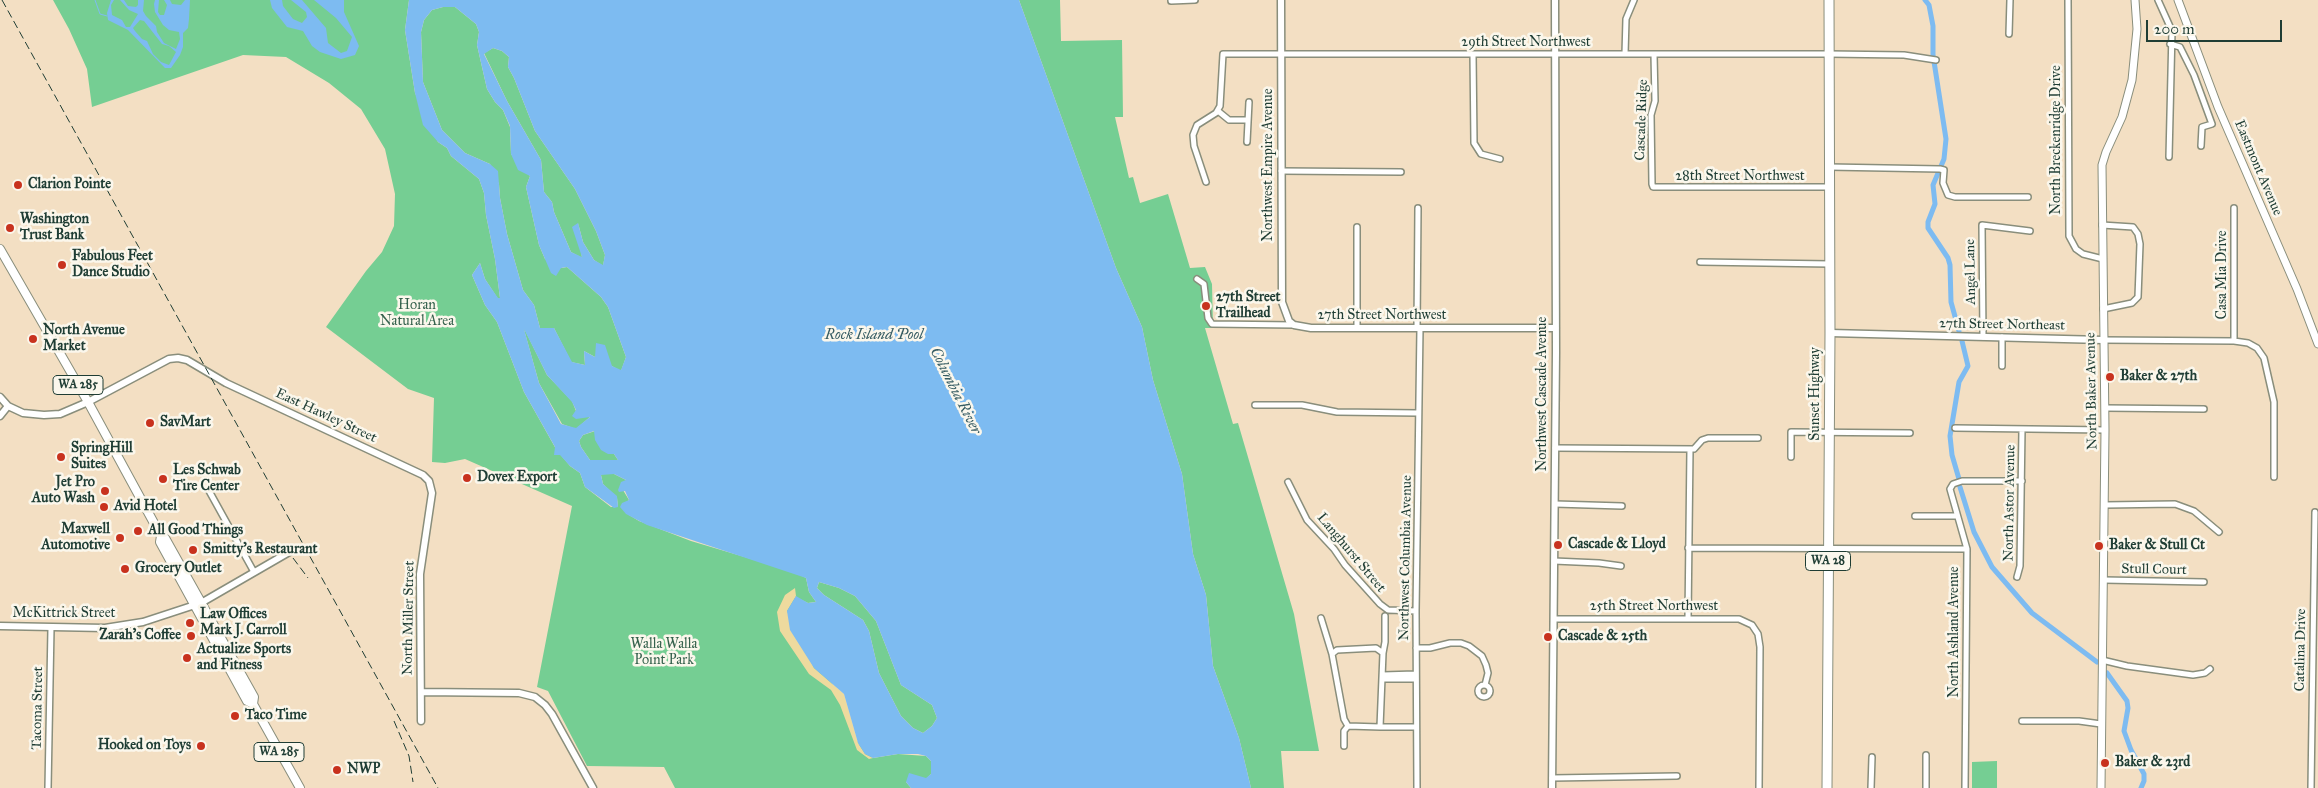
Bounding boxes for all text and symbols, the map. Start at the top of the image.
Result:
scale bar [2148,10,2284,42]
text: 200 m [2154,20,2195,38]
street label: 29th Street Northwest [1461,35,1591,51]
street label: North Breckenridge Drive [2049,65,2065,215]
street label: Cascade Ridge [1632,79,1652,161]
street label: Northwest Empire Avenue [1261,88,1277,242]
street label: Eastmont Avenue [2230,118,2286,218]
street label: 28th Street Northwest [1675,169,1805,185]
place label: Clarion Pointe [28,177,111,193]
marker: Clarion Pointe [12,179,24,191]
place label: Washington Trust Bank [20,212,89,244]
marker: Washington Trust Bank [4,222,16,234]
street label: Casa Mia Drive [2215,230,2231,320]
street label: Angel Lane [1962,239,1980,305]
place label: Fabulous Feet Dance Studio [72,249,153,282]
marker: Fabulous Feet Dance Studio [56,259,68,271]
place label: 27th Street Trailhead [1216,290,1281,322]
park label: Horan Natural Area [380,298,454,331]
marker: 27th Street Trailhead [1200,300,1212,312]
street label: 27th Street Northwest [1317,308,1447,324]
street label: 27th Street Northeast [1939,316,2065,334]
street label: Northwest Cascade Avenue [1535,317,1551,471]
place label: North Avenue Market [43,323,125,356]
water label: Rock Island Pool [825,326,923,344]
street label: North Baker Avenue [2083,332,2101,450]
marker: North Avenue Market [27,333,39,345]
water label: Columbia River [925,345,985,437]
street label: Sunset Highway [1808,347,1824,441]
place label: Baker & 27th [2120,369,2197,385]
marker: Baker & 27th [2104,371,2116,383]
road number: WA 285 [53,376,103,394]
street label: East Hawley Street [273,385,379,447]
place label: SavMart [160,415,211,431]
marker: SavMart [144,417,156,429]
place label: SpringHill Suites [71,441,133,474]
street label: North Astor Avenue [2001,445,2019,561]
marker: SpringHill Suites [55,451,67,463]
place label: Les Schwab Tire Center [173,463,241,496]
place label: Dovex Export [477,470,557,486]
marker: Dovex Export [461,472,473,484]
marker: Les Schwab Tire Center [157,473,169,485]
place label: Jet Pro Auto Wash [32,475,95,508]
street label: Northwest Columbia Avenue [1396,475,1416,641]
marker: Jet Pro Auto Wash [99,485,111,497]
place label: Avid Hotel [114,499,177,515]
marker: Avid Hotel [98,501,110,513]
street label: Langhurst Street [1313,510,1389,596]
place label: Maxwell Automotive [41,522,110,554]
place label: All Good Things [148,523,243,539]
marker: All Good Things [132,525,144,537]
marker: Maxwell Automotive [114,532,126,544]
place label: Cascade & Lloyd [1568,537,1666,553]
place label: Baker & Stull Ct [2109,538,2205,554]
marker: Cascade & Lloyd [1552,539,1564,551]
marker: Baker & Stull Ct [2093,540,2105,552]
place label: Smitty's Restaurant [203,542,318,558]
marker: Smitty's Restaurant [187,544,199,556]
road number: WA 28 [1806,552,1850,570]
place label: Grocery Outlet [135,561,222,577]
street label: North Miller Street [400,561,418,675]
street label: Stull Court [2121,561,2187,579]
marker: Grocery Outlet [119,563,131,575]
street label: North Ashland Avenue [1947,566,1963,698]
street label: 25th Street Northwest [1590,599,1718,615]
street label: McKittrick Street [13,606,115,622]
place label: Law Offices Mark J. Carroll [200,607,287,640]
street label: Catalina Drive [2292,608,2310,692]
marker: Law Offices Mark J. Carroll [184,617,196,629]
place label: Zarah's Coffee [99,628,181,644]
place label: Cascade & 25th [1558,629,1647,645]
marker: Zarah's Coffee [185,630,197,642]
marker: Cascade & 25th [1542,631,1554,643]
park label: Walla Walla Point Park [630,637,698,670]
place label: Actualize Sports and Fitness [197,642,291,674]
marker: Actualize Sports and Fitness [181,652,193,664]
street label: Tacoma Street [29,666,47,750]
place label: Taco Time [245,708,307,724]
marker: Taco Time [229,710,241,722]
place label: Hooked on Toys [98,738,191,754]
marker: Hooked on Toys [195,740,207,752]
road number: WA 285 [254,742,304,762]
place label: Baker & 23rd [2115,755,2190,771]
marker: Baker & 23rd [2099,757,2111,769]
place label: NWP [347,762,380,778]
marker: NWP [331,764,343,776]

